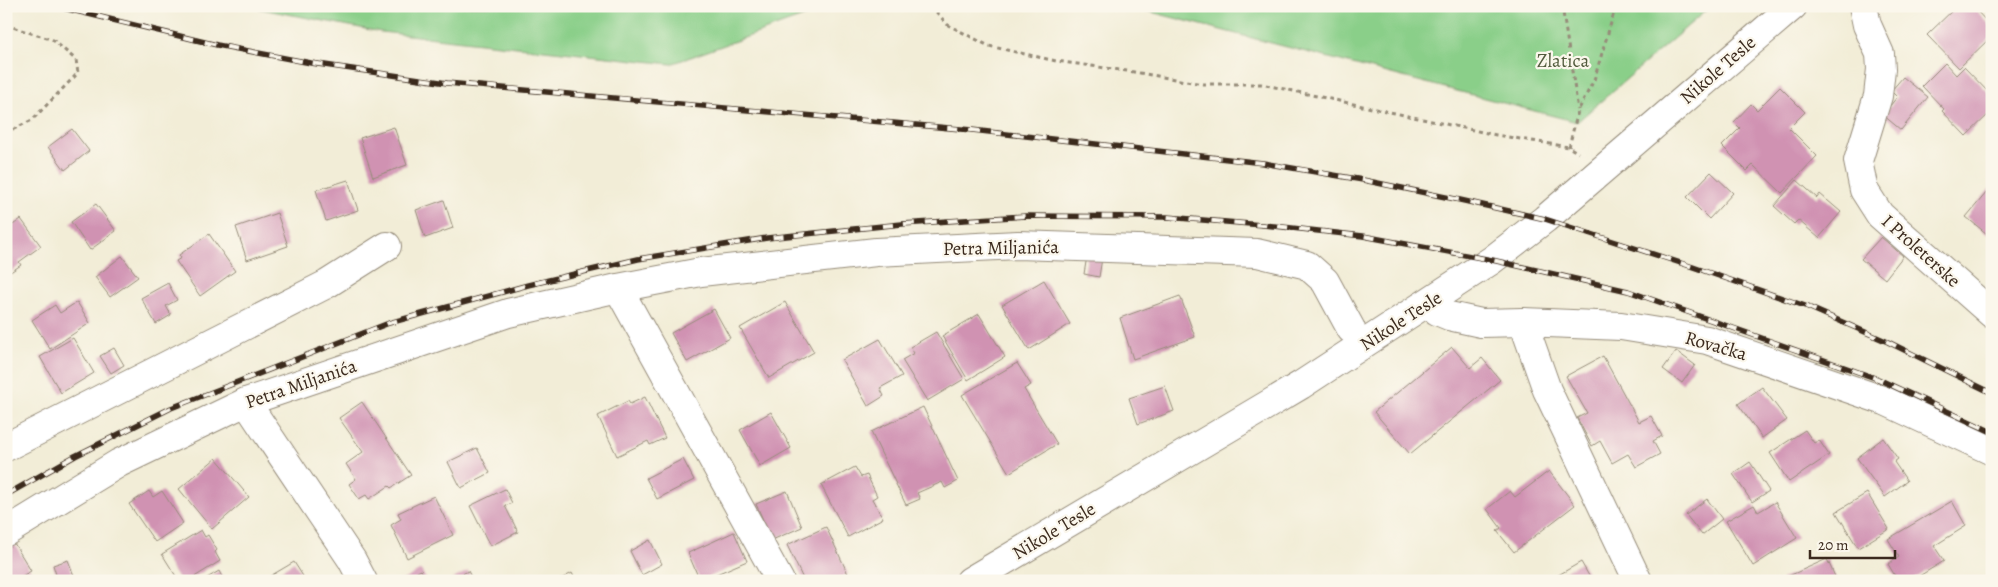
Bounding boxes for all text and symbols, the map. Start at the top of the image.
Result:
street label: Nikole Tesle [1674,30,1762,110]
park label: Zlatica [1537,48,1589,74]
street label: I Proleterske [1876,209,1966,293]
street label: Petra Miljanića [943,234,1059,262]
street label: Nikole Tesle [1355,285,1447,357]
street label: Rovačka [1682,325,1750,367]
street label: Petra Miljanića [242,353,360,415]
street label: Nikole Tesle [1008,496,1100,566]
scale bar [1810,527,1896,559]
text: 20 m [1818,535,1849,555]

